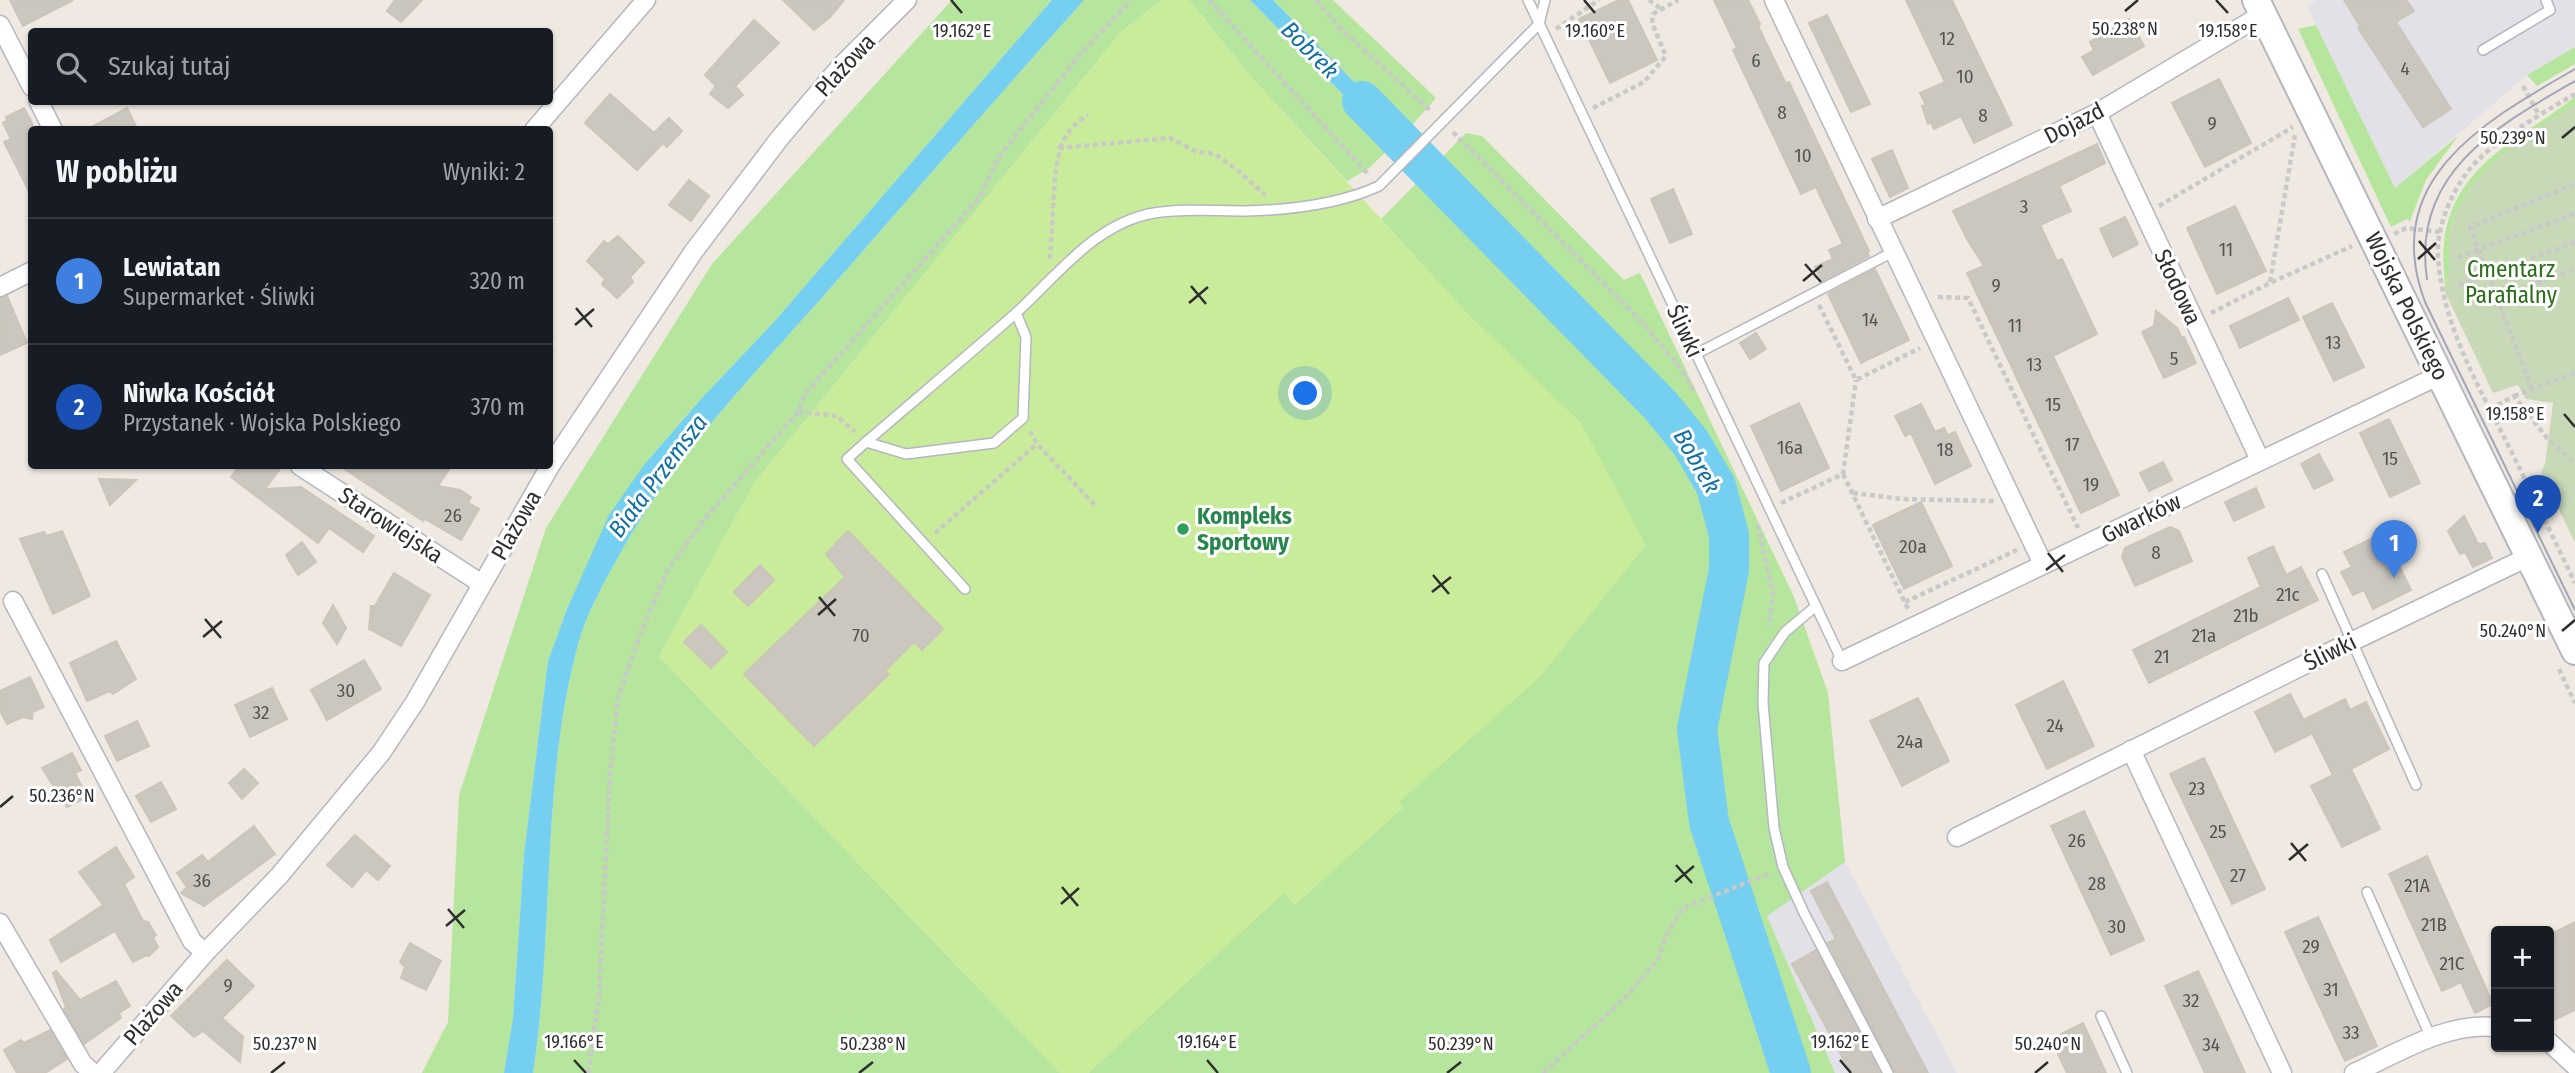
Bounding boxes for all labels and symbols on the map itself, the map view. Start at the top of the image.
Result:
water label: Bobrek [1276,16,1344,84]
text: 50.238°N [2092,18,2158,40]
text: 19.162°E [933,20,991,42]
text: 19.160°E [1565,20,1625,42]
text: 19.158°E [2199,20,2257,42]
house number: 12 [1939,27,1955,50]
street label: Plażowa [809,28,881,102]
house number: 6 [1751,49,1761,72]
house number: 4 [2400,57,2410,80]
house number: 10 [1956,65,1974,88]
street label: Dojazd [2039,96,2109,150]
house number: 8 [1777,101,1787,124]
house number: 8 [1978,104,1988,127]
house number: 9 [2207,112,2217,135]
text: 50.239°N [2480,127,2546,149]
house number: 10 [1794,144,1812,167]
house number: 3 [2020,195,2028,218]
street label: Wojska Polskiego [2359,227,2455,385]
house number: 11 [2219,238,2233,261]
street label: Słodowa [2148,245,2208,329]
park label: Cmentarz Parafialny [2465,255,2558,309]
house number: 9 [1991,274,2001,297]
street label: Śliwki [1661,300,1710,362]
house number: 14 [1862,308,1878,331]
house number: 11 [2008,314,2022,337]
house number: 13 [2325,331,2341,354]
house number: 5 [2170,347,2178,370]
house number: 13 [2026,353,2042,376]
your location [1288,376,1322,410]
house number: 15 [2045,393,2061,416]
text: 19.158°E [2486,403,2544,425]
water label: Biała Przemsza [603,409,713,543]
water label: Bobrek [1668,424,1727,498]
house number: 17 [2064,433,2080,456]
house number: 16a [1777,436,1803,459]
house number: 18 [1937,438,1953,461]
house number: 15 [2382,447,2398,470]
house number: 19 [2083,473,2099,496]
pin: 2 [2515,475,2561,533]
street label: Starowiejska [333,481,449,569]
street label: Plażowa [485,485,547,565]
street label: Gwarków [2097,487,2185,549]
place label: Kompleks Sportowy [1197,502,1292,556]
house number: 26 [444,504,462,527]
pin: 1 [2371,520,2417,578]
marker: Kompleks Sportowy [1175,521,1191,537]
house number: 20a [1899,535,1927,558]
house number: 8 [2151,541,2161,564]
house number: 21c [2276,583,2300,606]
house number: 21b [2233,604,2259,627]
text: 50.240°N [2480,620,2546,642]
house number: 70 [852,624,870,647]
house number: 21a [2192,624,2216,647]
street label: Śliwki [2299,626,2361,677]
house number: 21 [2154,645,2170,668]
house number: 30 [337,679,355,702]
house number: 32 [253,701,269,724]
house number: 24 [2046,714,2064,737]
house number: 24a [1897,730,1923,753]
house number: 23 [2189,777,2205,800]
text: 50.236°N [29,785,95,807]
house number: 25 [2209,820,2227,843]
house number: 26 [2068,829,2086,852]
house number: 27 [2230,864,2246,887]
house number: 36 [193,869,211,892]
house number: 28 [2088,872,2106,895]
house number: 21A [2404,874,2430,897]
house number: 21B [2421,913,2447,936]
house number: 30 [2108,915,2126,938]
house number: 29 [2302,935,2320,958]
house number: 21C [2439,952,2465,975]
house number: 9 [223,974,233,997]
street label: Plażowa [117,975,189,1051]
house number: 31 [2323,978,2339,1001]
house number: 32 [2183,989,2199,1012]
house number: 33 [2342,1021,2360,1044]
text: 19.166°E [544,1031,604,1053]
text: 19.164°E [1177,1031,1237,1053]
text: 19.162°E [1811,1031,1869,1053]
text: 50.237°N [253,1033,317,1055]
text: 50.238°N [840,1033,906,1055]
text: 50.239°N [1428,1033,1494,1055]
text: 50.240°N [2015,1033,2081,1055]
house number: 34 [2202,1033,2220,1056]

